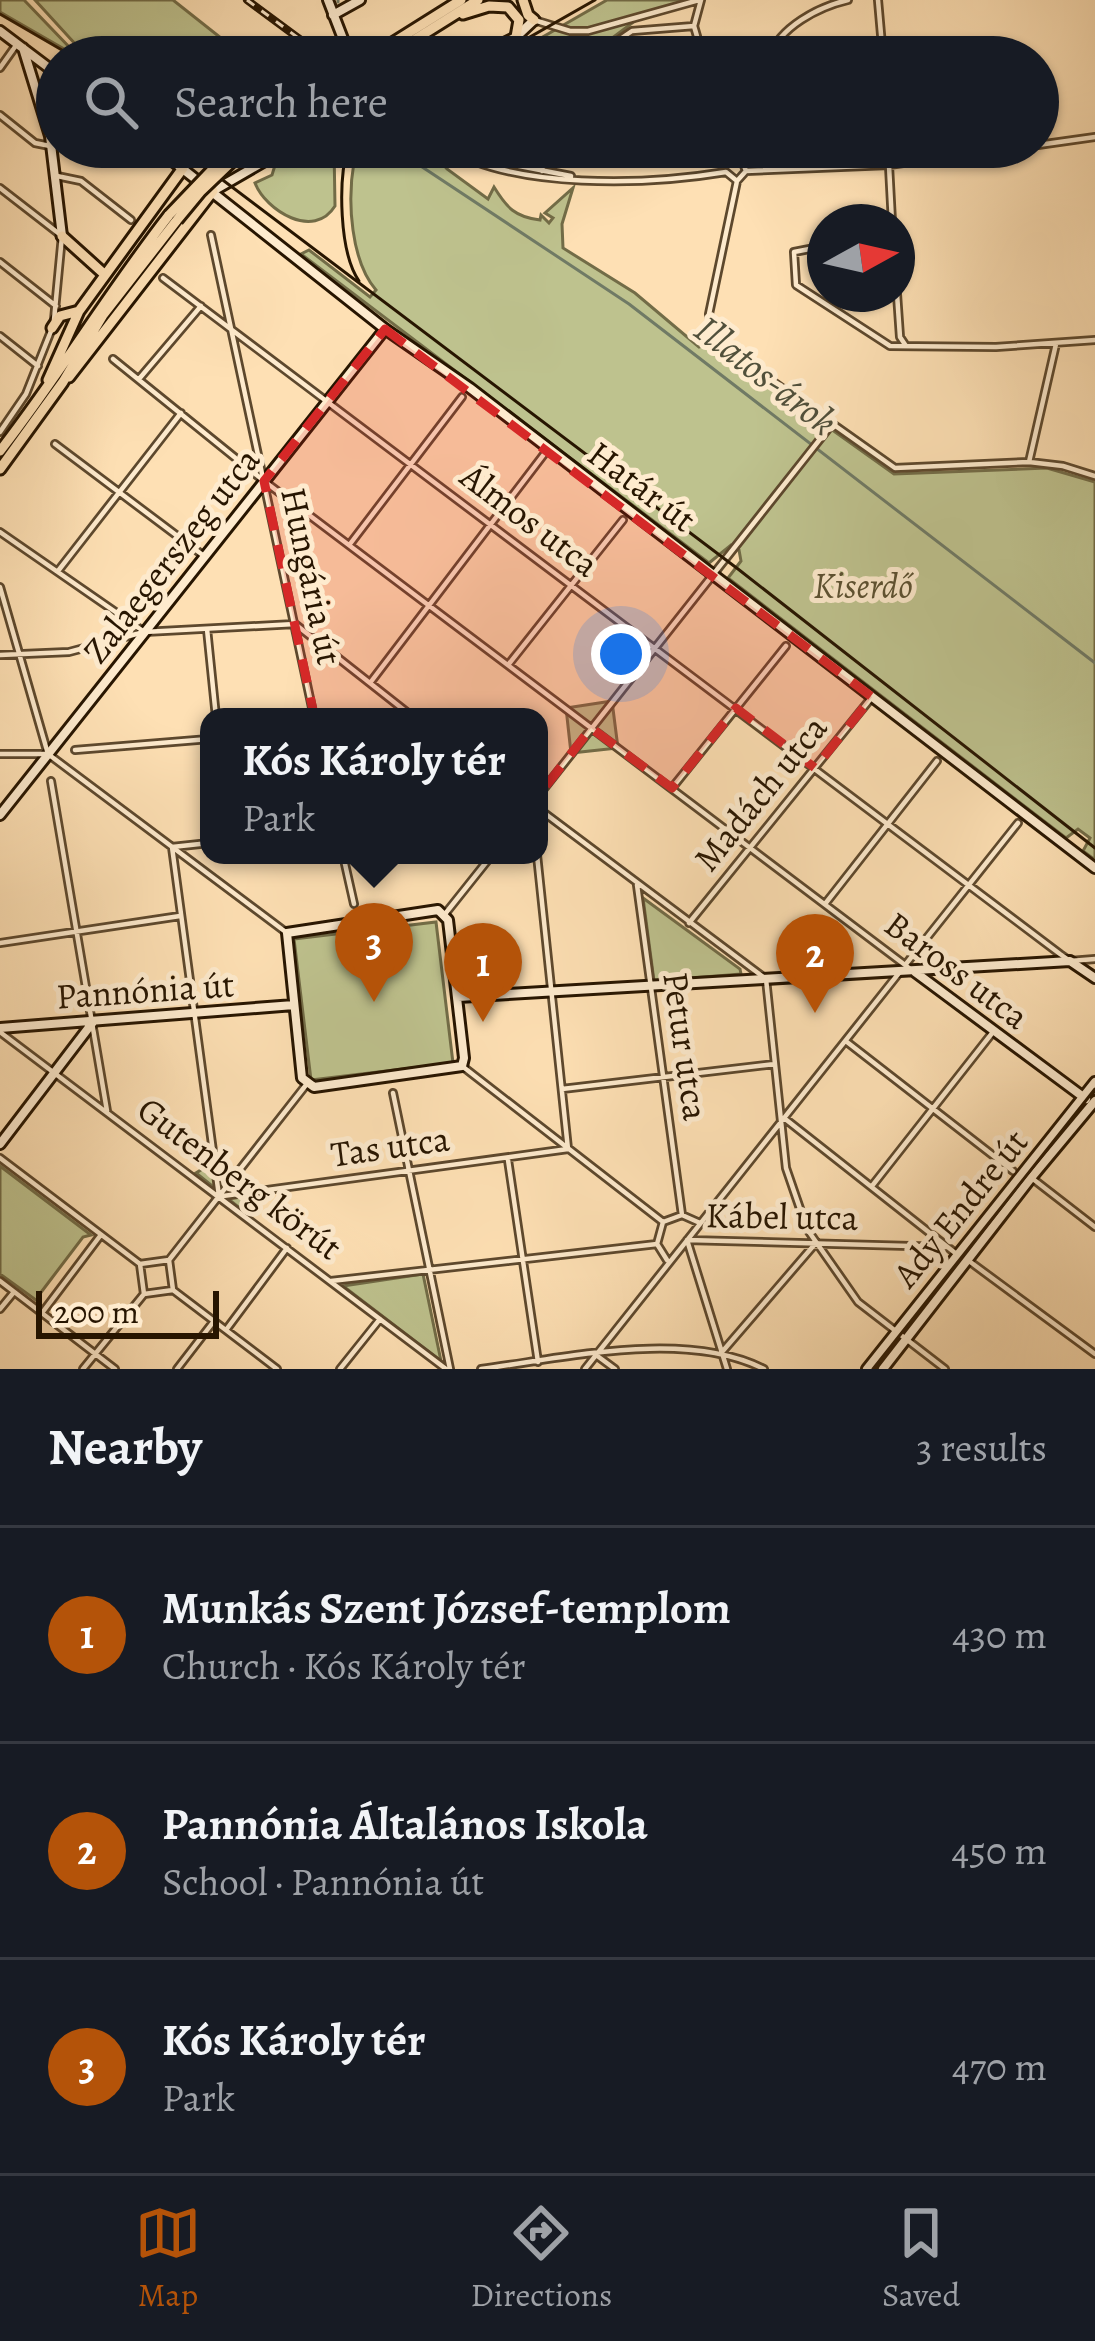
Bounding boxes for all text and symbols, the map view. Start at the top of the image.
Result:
search box [36,36,1059,168]
icon: search [78,69,144,135]
text: Search here [174,71,388,133]
north arrow [807,204,915,312]
water label: Illatos-árok [684,303,848,447]
street label: Határ út [578,429,706,543]
street label: Zalaegerszeg utca [71,437,271,673]
street label: Álmos utca [450,451,609,588]
street label: Hungária út [269,483,355,669]
park label: Kiserdő [813,561,914,610]
your location [591,624,651,684]
street label: Madách utca [682,704,838,881]
popup [200,708,548,864]
text: Kós Károly tér [242,729,506,791]
text: Park [242,791,315,844]
street label: Baross utca [875,900,1039,1040]
pin: 3 [335,903,413,1002]
pin: 2 [776,914,854,1013]
pin: 1 [444,923,522,1022]
street label: Pannónia út [54,959,236,1021]
street label: Petur utca [651,968,721,1124]
street label: Gutenberg körút [128,1085,352,1271]
street label: Tas utca [328,1113,453,1179]
street label: Ady Endre út [880,1119,1039,1298]
street label: Kábel utca [705,1190,859,1242]
scale bar [36,1285,219,1338]
text: 200 m [54,1289,139,1334]
text: Nearby [48,1412,202,1482]
text: 3 results [916,1421,1047,1474]
text: Munkás Szent József-templom [162,1577,731,1639]
text: 1 [80,1608,94,1661]
text: 430 m [952,1608,1047,1661]
text: Church · Kós Károly tér [162,1639,526,1692]
text: Pannónia Általános Iskola [162,1793,648,1855]
text: 2 [78,1824,96,1877]
text: 450 m [952,1824,1047,1877]
text: School · Pannónia út [162,1855,484,1908]
text: Kós Károly tér [162,2009,426,2071]
text: 3 [79,2040,95,2093]
text: 470 m [952,2040,1047,2093]
text: Park [162,2071,235,2124]
tab: Map [135,2200,201,2317]
tab: Directions [471,2200,612,2317]
tab: Saved [882,2200,960,2317]

